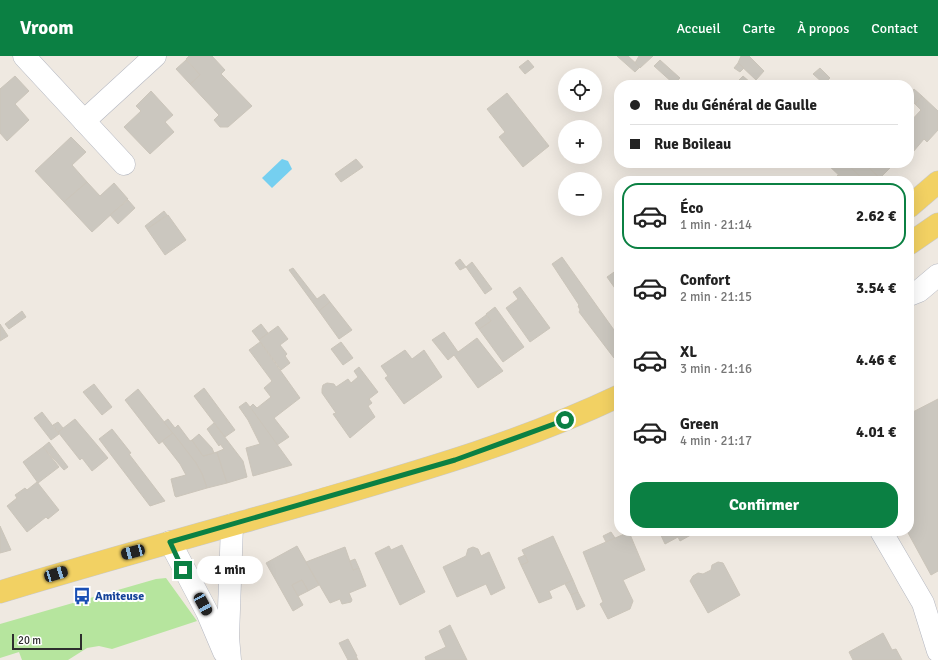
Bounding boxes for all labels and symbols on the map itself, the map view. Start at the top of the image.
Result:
route start [556,411,574,429]
car [120,543,146,561]
callout: 1 min [197,556,263,584]
route end [174,561,192,579]
car [43,565,69,583]
bus stop icon: Amiteuse [72,586,92,606]
place label: Amiteuse [95,589,144,604]
car [192,591,214,617]
scale bar [12,632,82,651]

